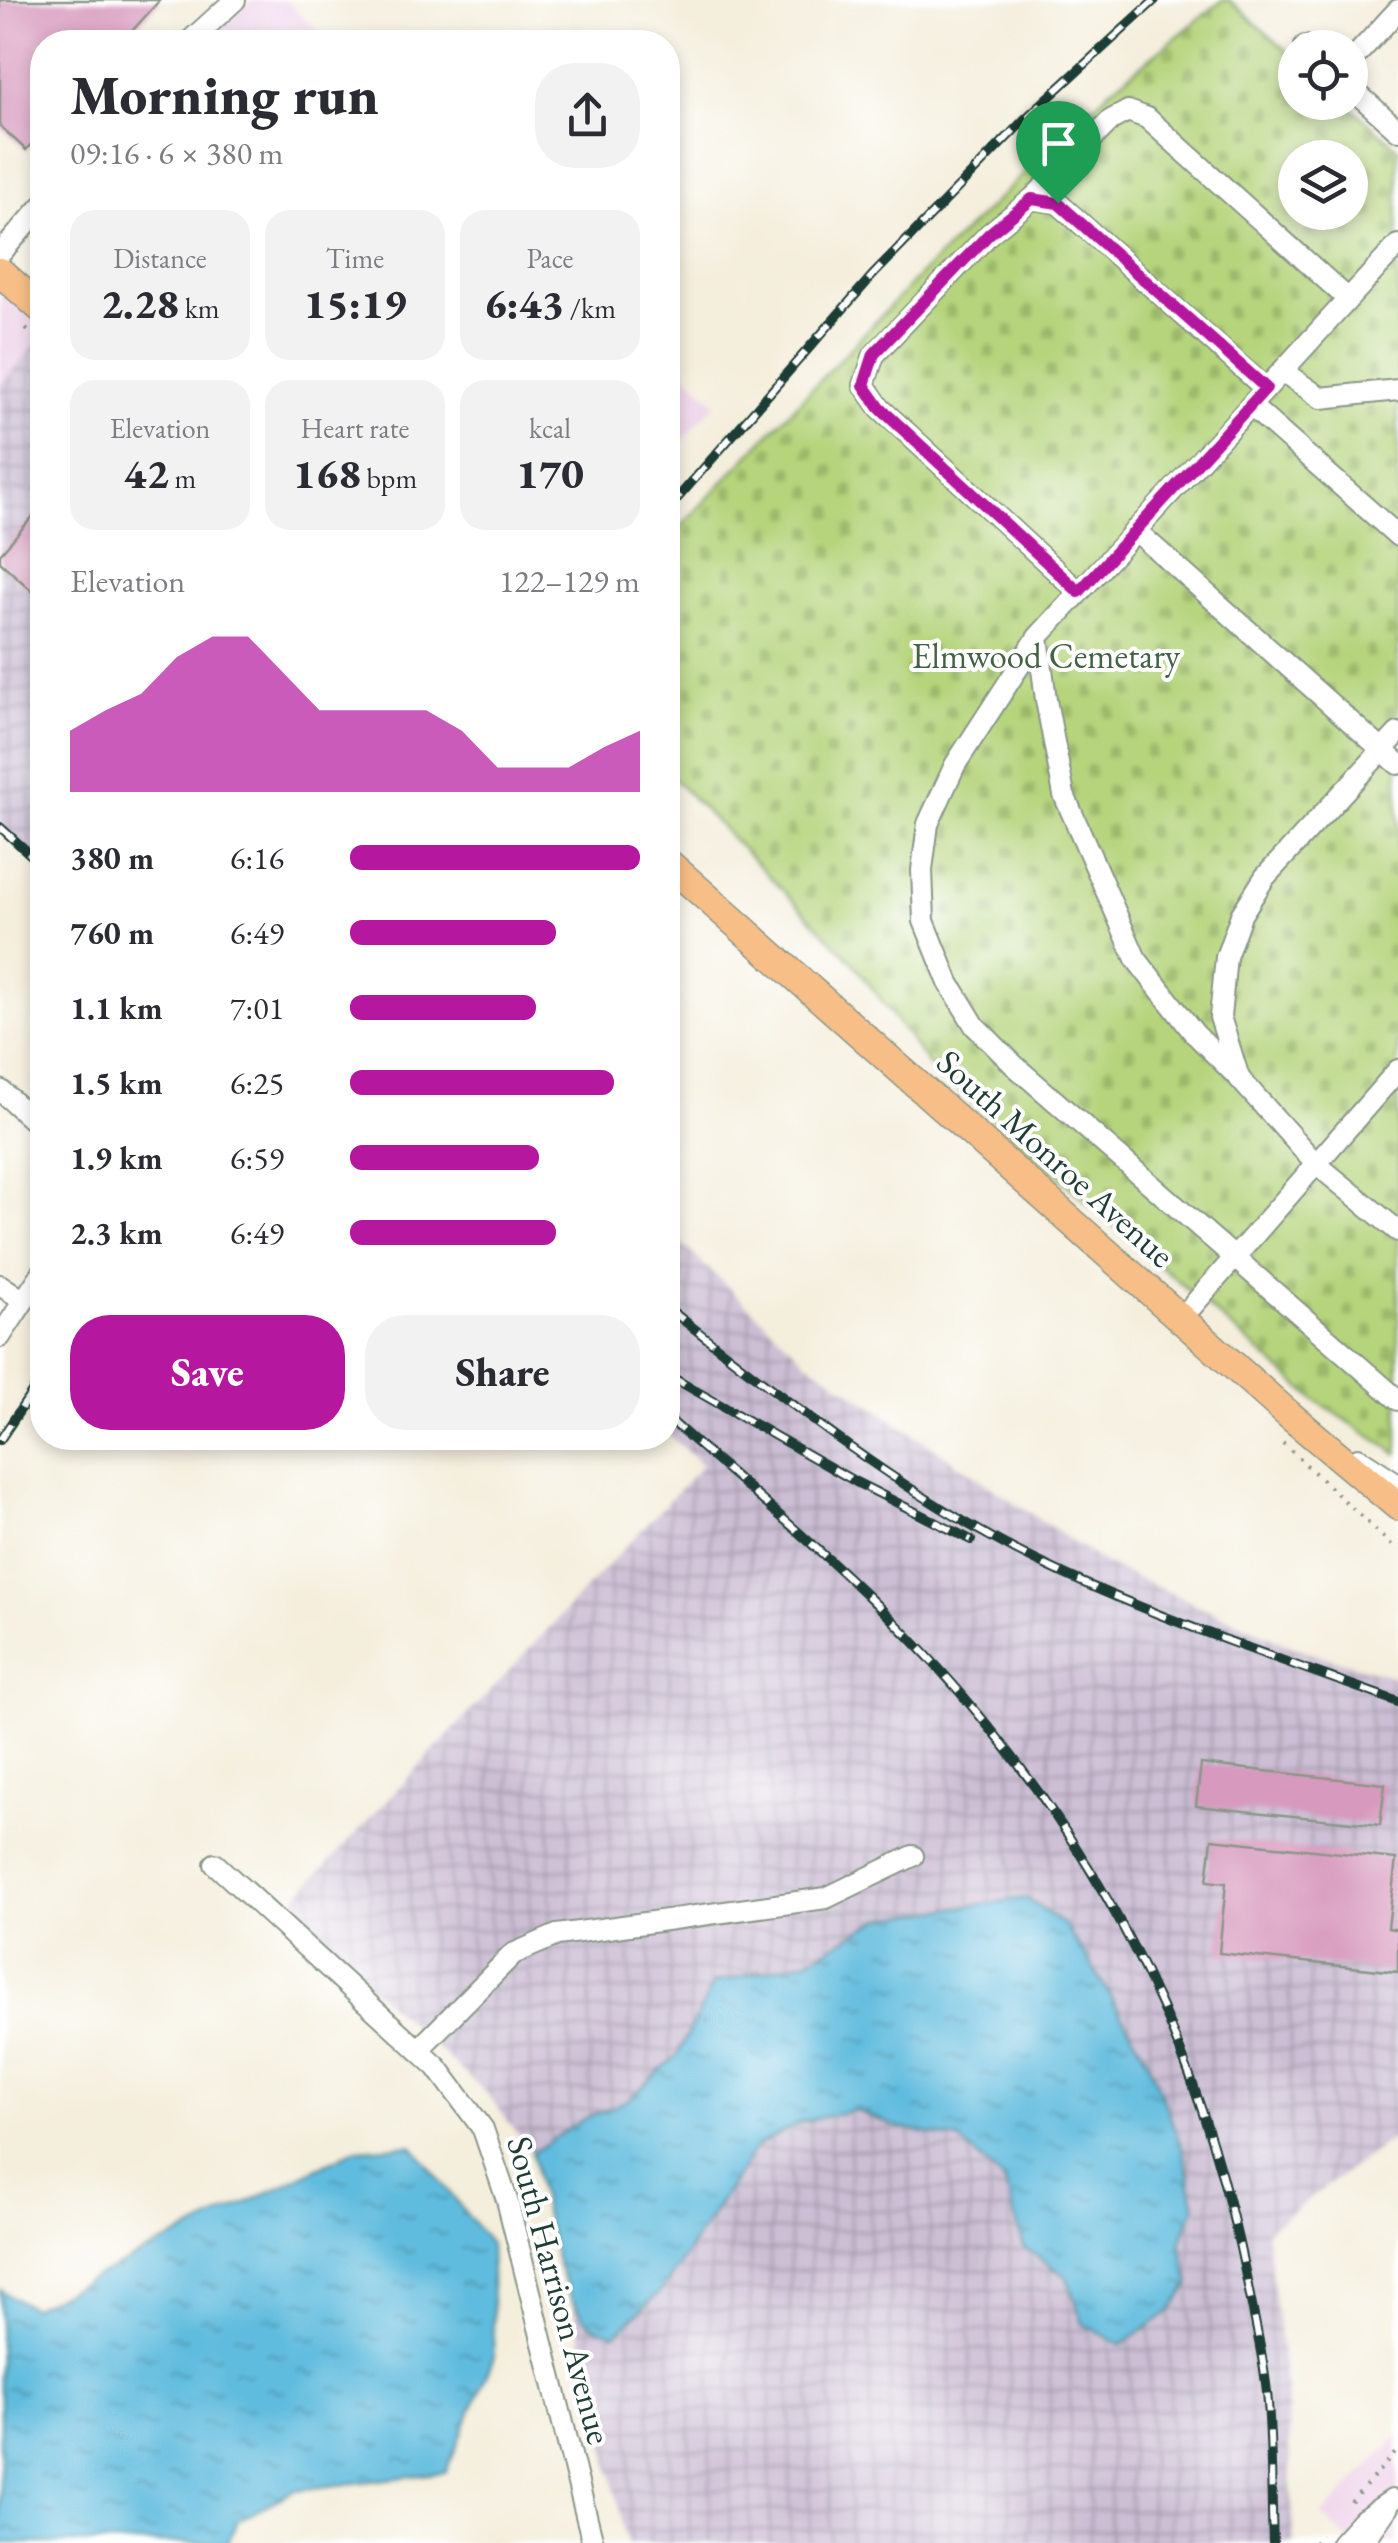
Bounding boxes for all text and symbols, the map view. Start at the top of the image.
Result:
map controls [1278,30,1368,230]
button: locate [1278,30,1368,120]
text: Morning run [70,59,379,130]
button: share [535,63,640,168]
pin [1016,101,1101,204]
icon: arrive [1031,116,1086,171]
text: 09:16 · 6 × 380 m [70,132,283,174]
button: layers [1278,140,1368,230]
text: Distance [113,240,207,276]
text: Time [326,240,384,276]
text: Pace [527,240,573,276]
text: 2.28 [100,276,179,331]
text: 15:19 [304,276,406,331]
text: 6:43 [484,276,564,331]
text: km [179,290,220,326]
text: /km [564,290,616,326]
text: Elevation [110,410,210,446]
text: Heart rate [301,410,409,446]
text: kcal [529,410,571,446]
text: 42 [124,446,169,501]
text: 168 [293,446,361,501]
text: 170 [516,446,584,501]
text: m [169,460,196,496]
text: bpm [361,460,417,496]
text: Elevation [70,560,185,602]
text: 122–129 m [499,560,640,602]
park label: Elmwood Cemetary [912,633,1181,678]
text: 380 m [70,837,154,879]
text: 6:16 [230,837,284,879]
text: 760 m [70,912,154,954]
text: 6:49 [230,912,284,954]
text: 1.1 km [70,987,163,1029]
text: 7:01 [230,987,284,1029]
street label: South Monroe Avenue [928,1039,1184,1277]
text: 1.5 km [70,1062,163,1104]
text: 6:25 [230,1062,284,1104]
text: 1.9 km [70,1137,163,1179]
text: 6:59 [230,1137,284,1179]
text: 2.3 km [70,1212,163,1254]
text: 6:49 [230,1212,284,1254]
button: Save [70,1315,345,1430]
button: Share [365,1315,640,1430]
street label: South Harrison Avenue [497,2131,623,2449]

